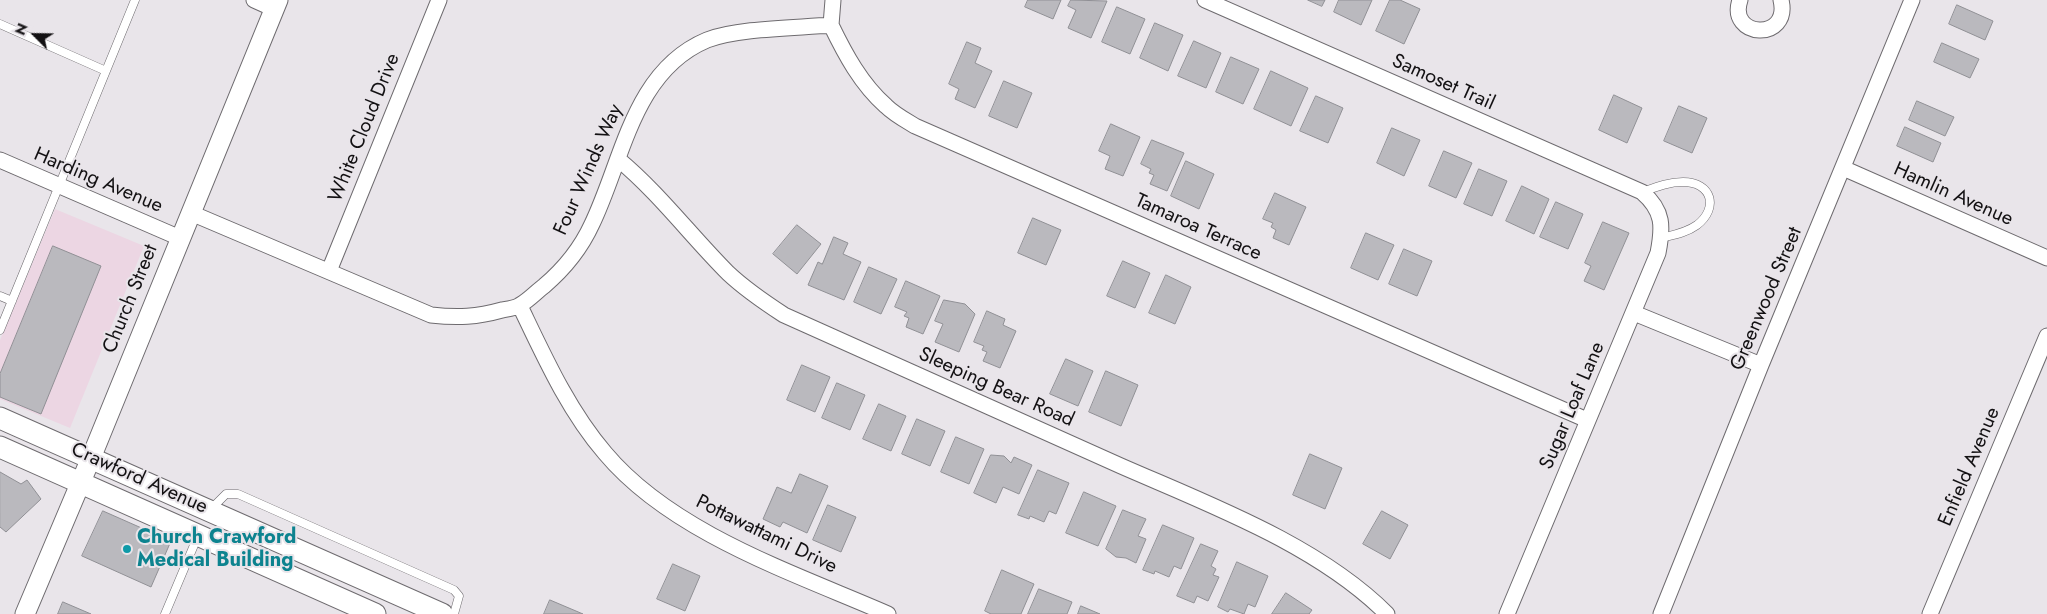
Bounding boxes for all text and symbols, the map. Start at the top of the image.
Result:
north arrow [10,10,60,60]
text: N [10,20,33,38]
street label: White Cloud Drive [324,50,406,206]
street label: Samoset Trail [1388,50,1498,116]
street label: Four Winds Way [549,101,629,239]
street label: Harding Avenue [30,143,166,219]
street label: Hamlin Avenue [1890,158,2016,232]
street label: Tamaroa Terrace [1131,189,1265,267]
street label: Greenwood Street [1726,224,1808,374]
street label: Church Street [98,241,164,357]
street label: Sugar Loaf Lane [1535,339,1611,473]
street label: Sleeping Bear Road [915,343,1077,433]
street label: Enfield Avenue [1934,404,2006,530]
street label: Crawford Avenue [67,438,211,520]
street label: Pottawattami Drive [691,490,841,580]
place label: Church Crawford Medical Building [137,526,296,573]
marker: Church Crawford Medical Building [121,543,133,555]

